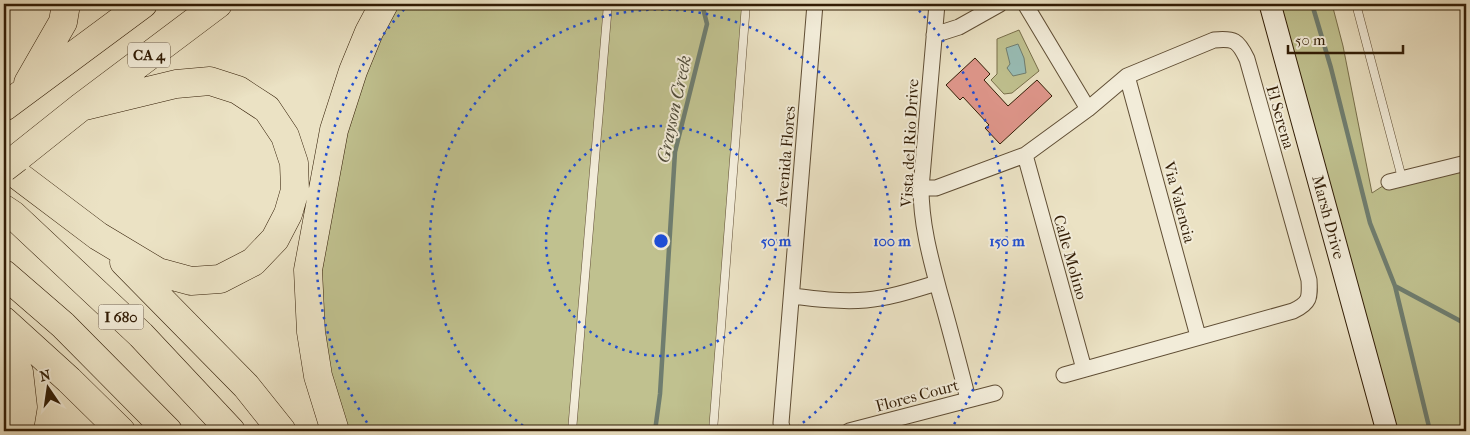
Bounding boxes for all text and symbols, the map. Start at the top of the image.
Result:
scale bar [1288,22,1402,54]
text: 50 m [1295,31,1326,49]
road number: CA 4 [128,42,170,68]
water label: Grayson Creek [653,53,696,165]
street label: Vista del Rio Drive [897,78,922,209]
street label: El Serena [1262,83,1299,152]
street label: Avenida Flores [772,105,799,208]
street label: Via Valencia [1159,158,1200,245]
street label: Marsh Drive [1308,173,1349,261]
street label: Calle Molino [1049,213,1092,302]
centre of rings [652,232,670,250]
text: 50 m [761,232,792,250]
text: 100 m [873,232,911,250]
text: 150 m [989,232,1025,250]
road number: I 680 [98,304,144,330]
north arrow [22,362,72,412]
text: N [38,366,53,385]
street label: Flores Court [873,375,961,416]

